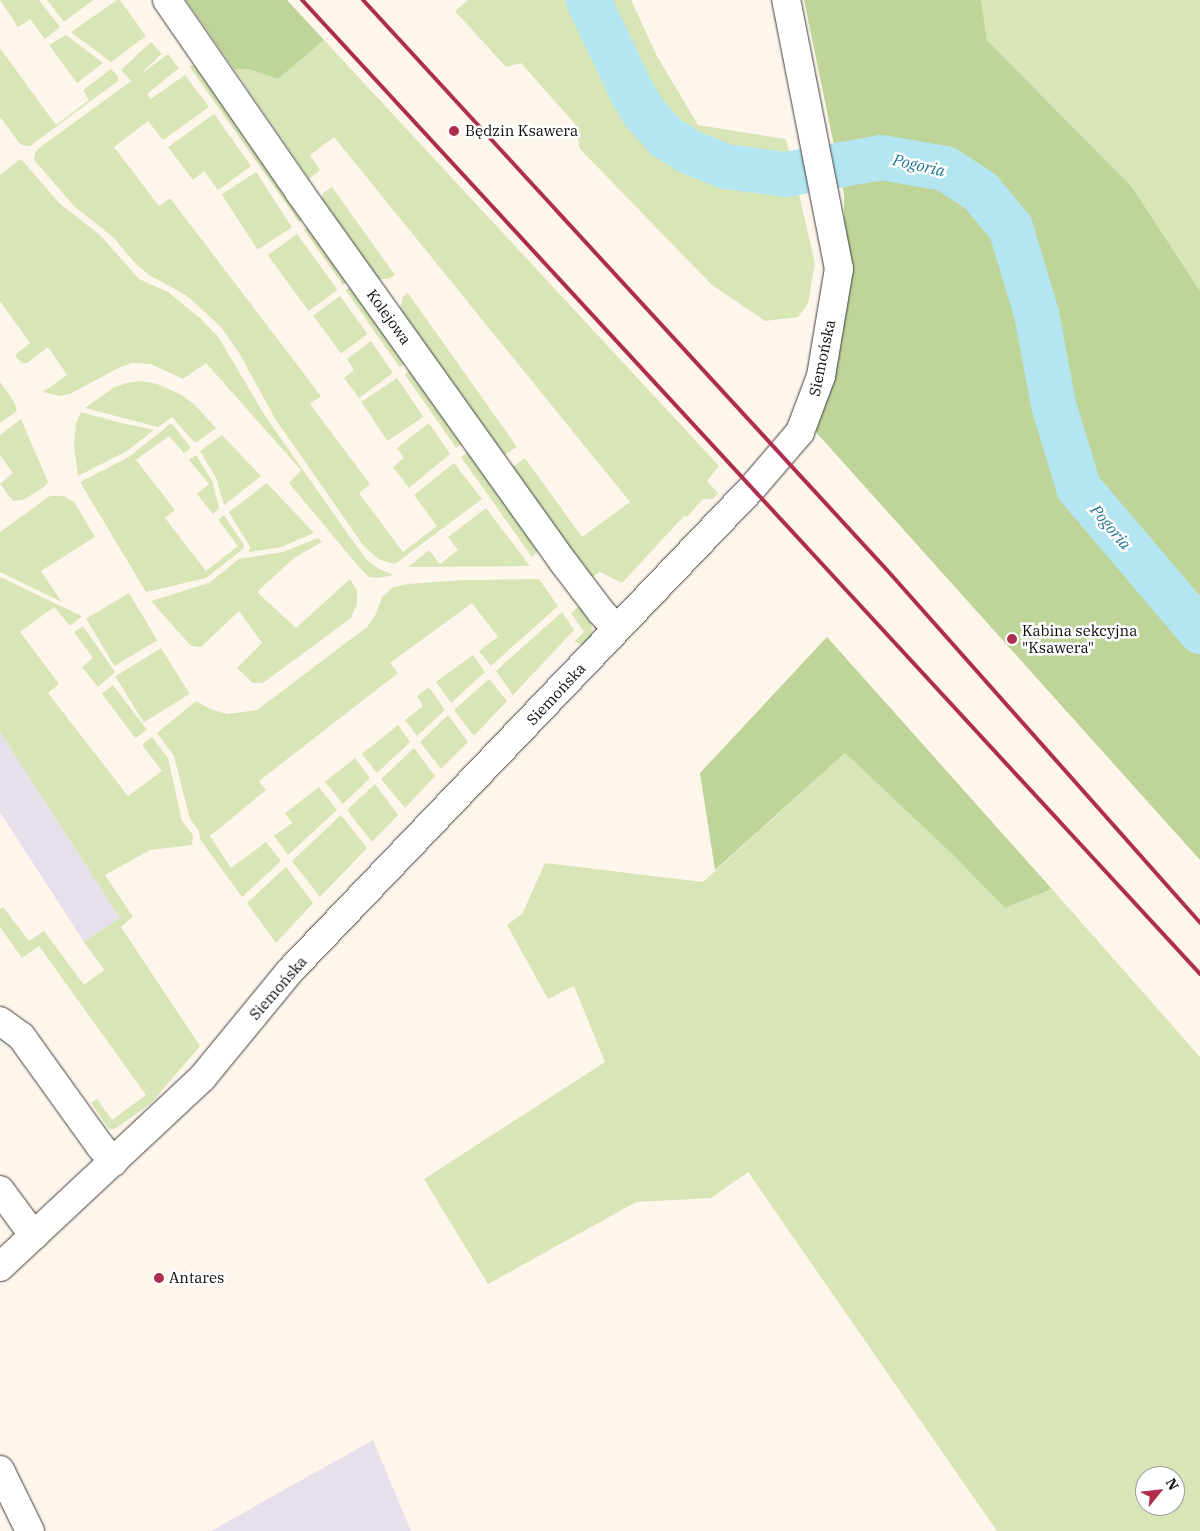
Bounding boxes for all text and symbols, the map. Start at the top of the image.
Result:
place label: Będzin Ksawera [465,122,578,140]
marker: Będzin Ksawera [447,124,461,138]
water label: Pogoria [891,150,947,180]
street label: Kolejowa [363,286,415,348]
street label: Siemońska [805,318,839,398]
water label: Pogoria [1087,501,1135,553]
place label: Kabina sekcyjna "Ksawera" [1022,621,1137,656]
marker: Kabina sekcyjna "Ksawera" [1006,633,1018,645]
street label: Siemońska [523,659,589,729]
street label: Siemońska [246,953,310,1023]
place label: Antares [169,1269,224,1287]
marker: Antares [153,1272,165,1284]
north arrow [1135,1466,1185,1516]
text: N [1162,1475,1183,1493]

